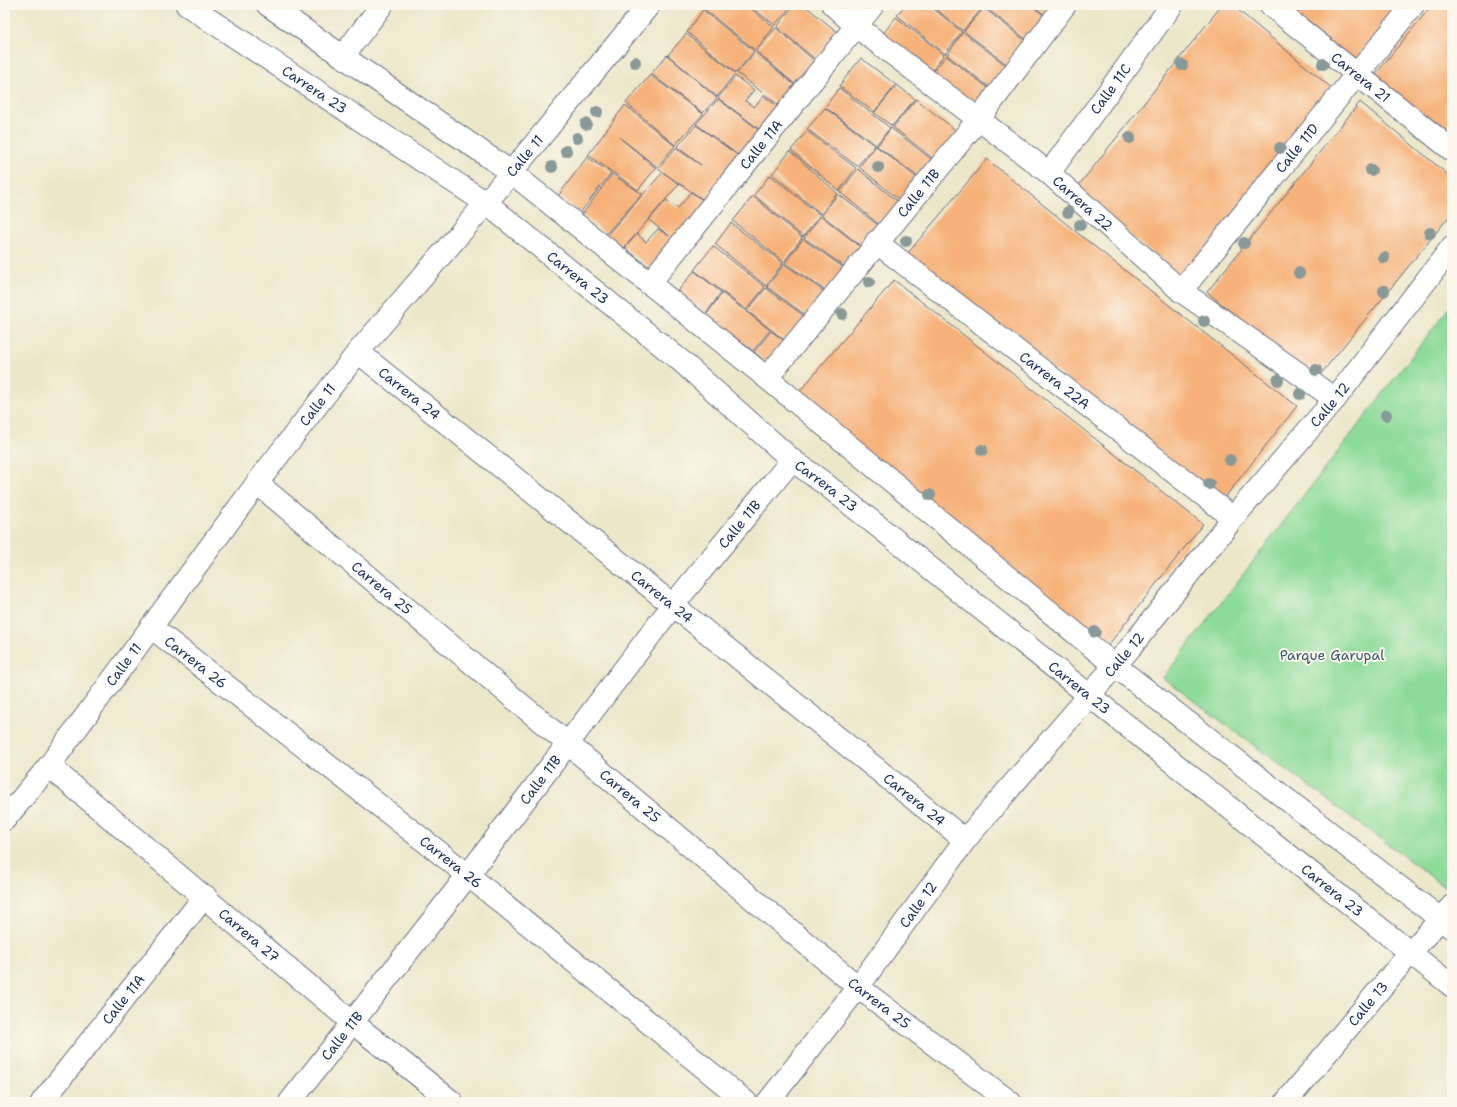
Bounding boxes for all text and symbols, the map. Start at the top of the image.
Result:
street label: Carrera 21 [1327,48,1394,106]
street label: Calle 11C [1086,60,1135,118]
street label: Carrera 23 [278,61,351,118]
street label: Calle 11A [736,116,787,173]
street label: Calle 11D [1271,120,1322,177]
street label: Calle 11 [502,131,547,181]
street label: Calle 11B [893,165,943,221]
street label: Carrera 22 [1049,172,1117,235]
street label: Carrera 23 [543,247,613,308]
street label: Carrera 22A [1016,347,1094,413]
street label: Carrera 24 [375,363,444,424]
street label: Calle 12 [1306,379,1354,431]
street label: Calle 11 [295,380,340,430]
street label: Carrera 23 [791,456,861,515]
street label: Calle 11B [714,496,765,552]
street label: Carrera 25 [348,557,416,618]
street label: Carrera 24 [627,566,697,627]
street label: Calle 12 [1100,629,1148,681]
street label: Carrera 26 [161,632,231,692]
street label: Calle 11 [102,639,146,690]
park label: Parque Garupal [1280,646,1385,664]
street label: Carrera 23 [1045,657,1114,718]
street label: Calle 11B [516,751,565,808]
street label: Carrera 25 [596,765,664,827]
street label: Carrera 24 [880,769,949,830]
street label: Carrera 26 [416,832,486,892]
street label: Carrera 23 [1298,860,1367,921]
street label: Calle 12 [895,878,941,931]
street label: Carrera 27 [215,904,283,966]
street label: Calle 11A [98,971,149,1028]
street label: Carrera 25 [844,973,914,1033]
street label: Calle 13 [1344,977,1392,1030]
street label: Calle 11B [317,1008,367,1064]

